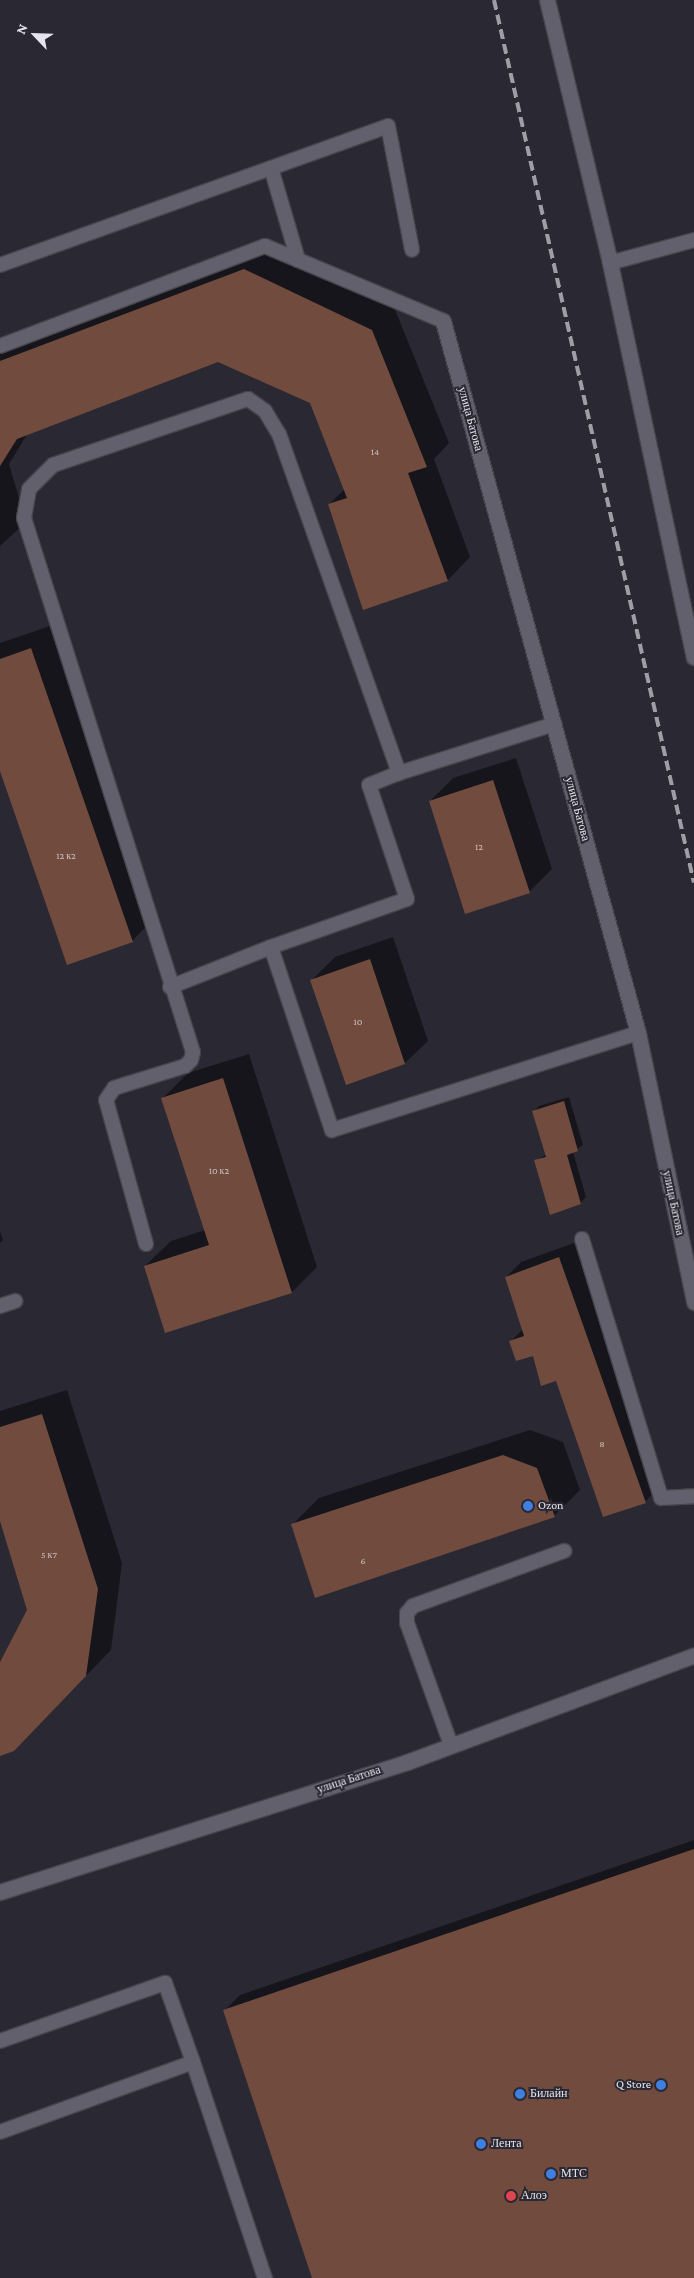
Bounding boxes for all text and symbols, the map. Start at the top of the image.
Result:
north arrow [10,10,60,60]
text: N [12,21,31,37]
street label: улица Батова [455,385,485,453]
house number: 14 [371,446,379,458]
street label: улица Батова [562,775,592,843]
house number: 12 [475,841,483,853]
house number: 12 к2 [56,850,76,862]
house number: 10 [354,1016,362,1028]
house number: 10 к2 [209,1165,229,1177]
street label: улица Батова [659,1169,687,1237]
house number: 8 [599,1438,605,1450]
place label: Ozon [538,1499,564,1513]
marker: Ozon [522,1500,534,1512]
house number: 5 к7 [41,1549,57,1561]
house number: 6 [360,1555,366,1567]
street label: улица Батова [316,1763,382,1797]
place label: Q Store [616,2078,651,2092]
marker: Q Store [655,2079,667,2091]
place label: Билайн [530,2087,567,2101]
marker: Билайн [514,2088,526,2100]
place label: Лента [491,2137,522,2151]
marker: Лента [475,2138,487,2150]
place label: МТС [561,2167,587,2181]
marker: МТС [545,2168,557,2180]
place label: Алоэ [521,2189,547,2203]
marker: Алоэ [505,2190,517,2202]

